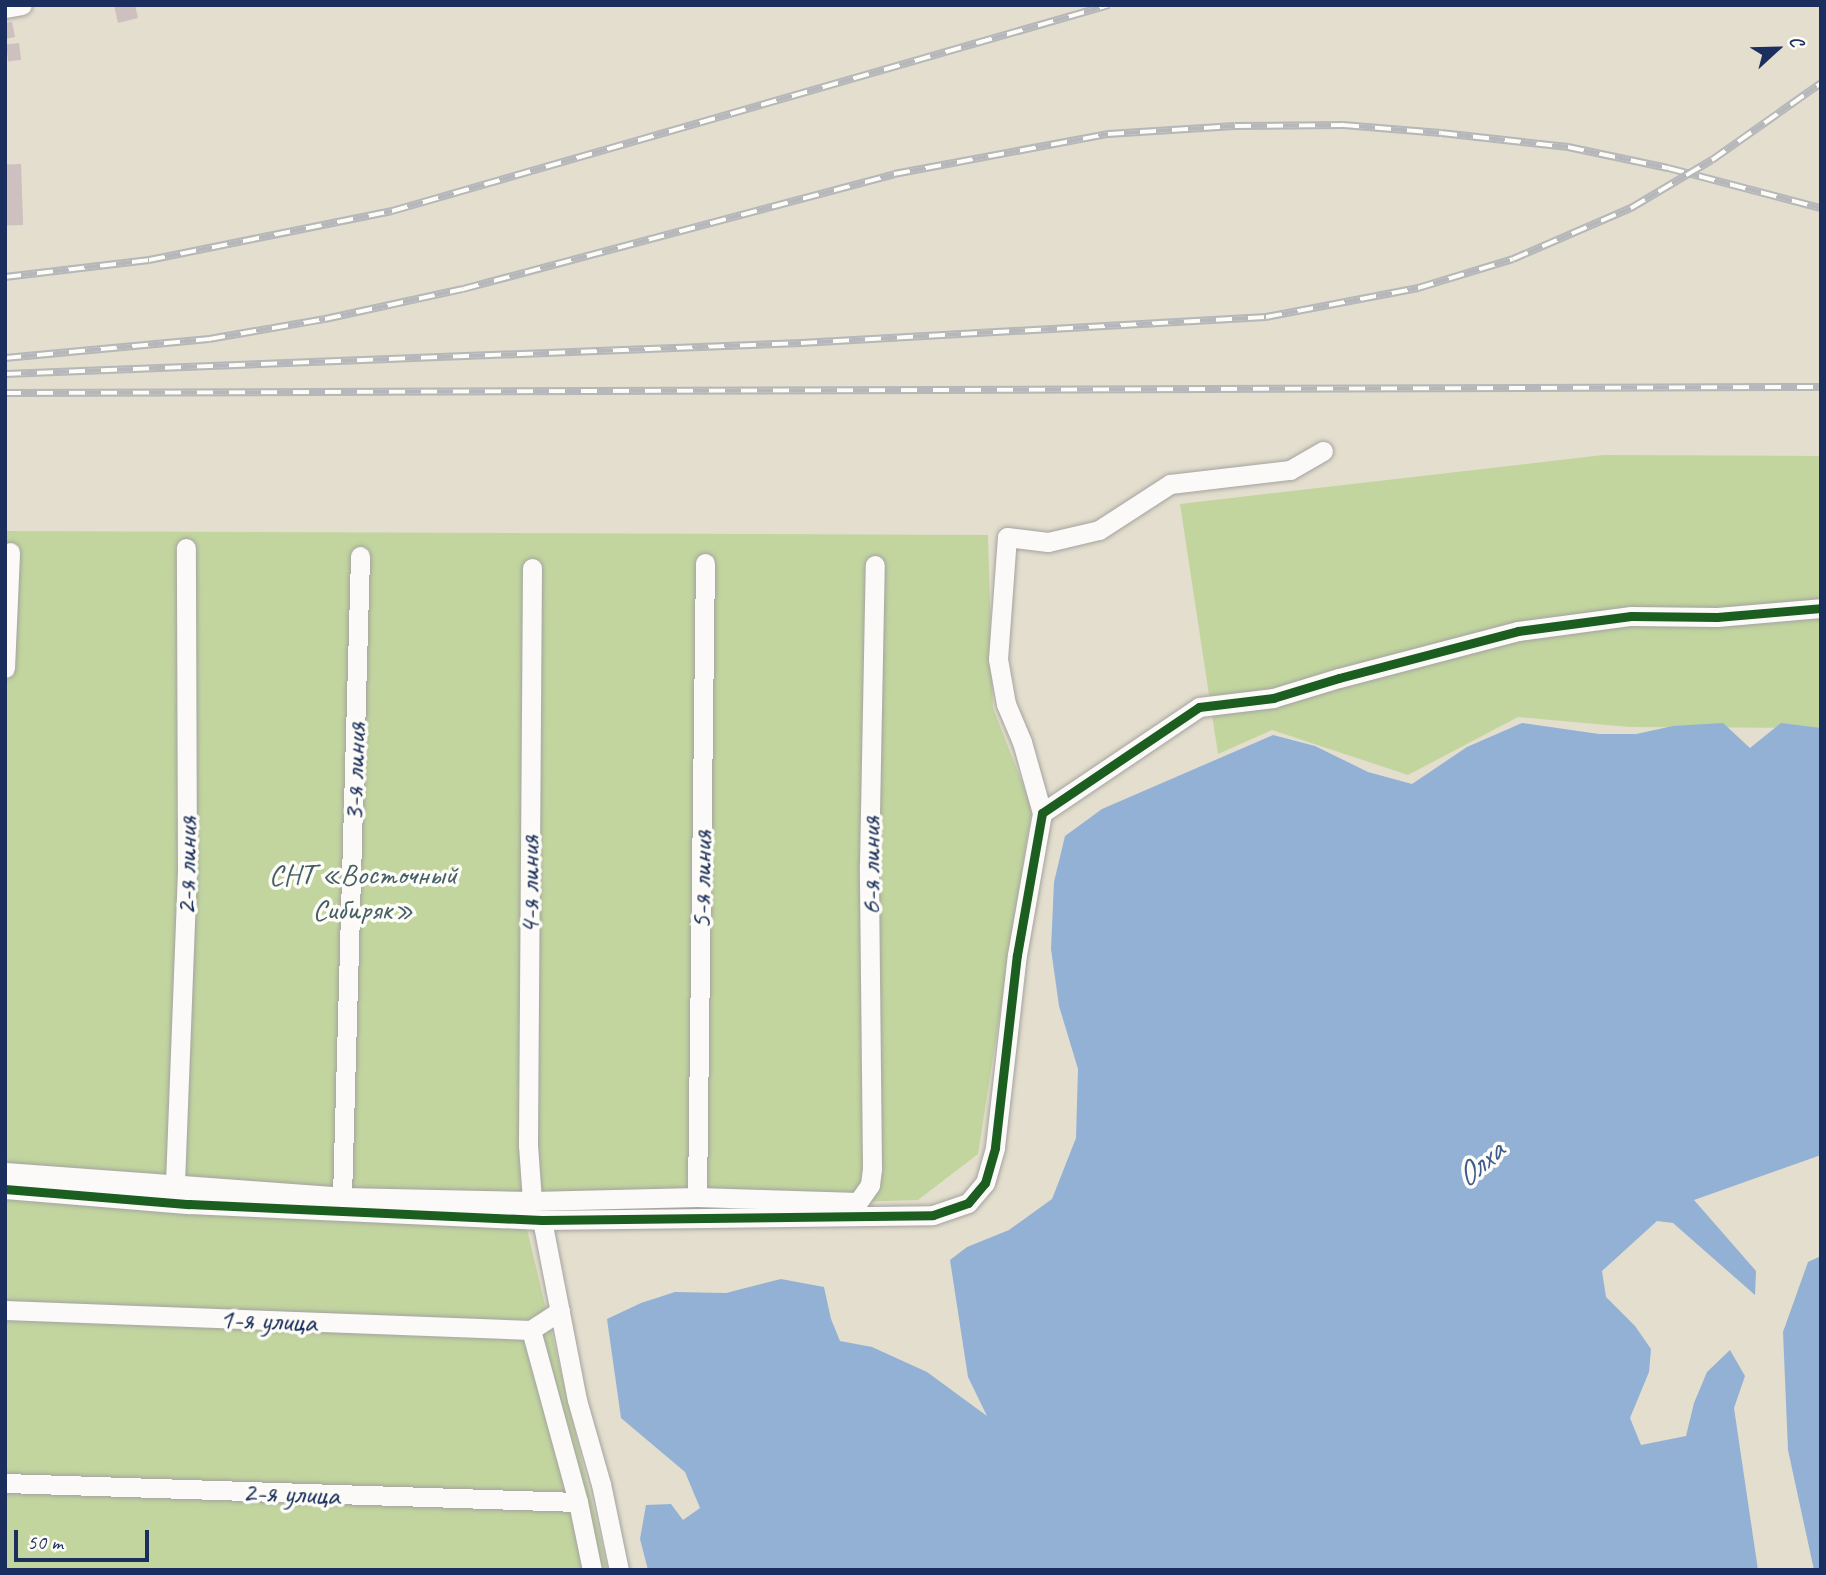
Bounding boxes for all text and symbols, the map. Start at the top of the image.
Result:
north arrow [1742,14,1812,84]
text: С [1784,32,1809,50]
street label: 3-я линия [334,722,374,822]
street label: 2-я линия [167,816,205,916]
street label: 6-я линия [852,817,888,915]
street label: 5-я линия [682,830,720,930]
street label: 4-я линия [511,836,547,934]
park label: СНТ «Восточный Сибиряк» [269,856,457,926]
water label: Олха [1448,1132,1512,1196]
street label: 1-я улица [218,1300,318,1340]
street label: 2-я улица [241,1473,341,1513]
scale bar [18,1516,152,1560]
text: 50 m [27,1529,63,1555]

